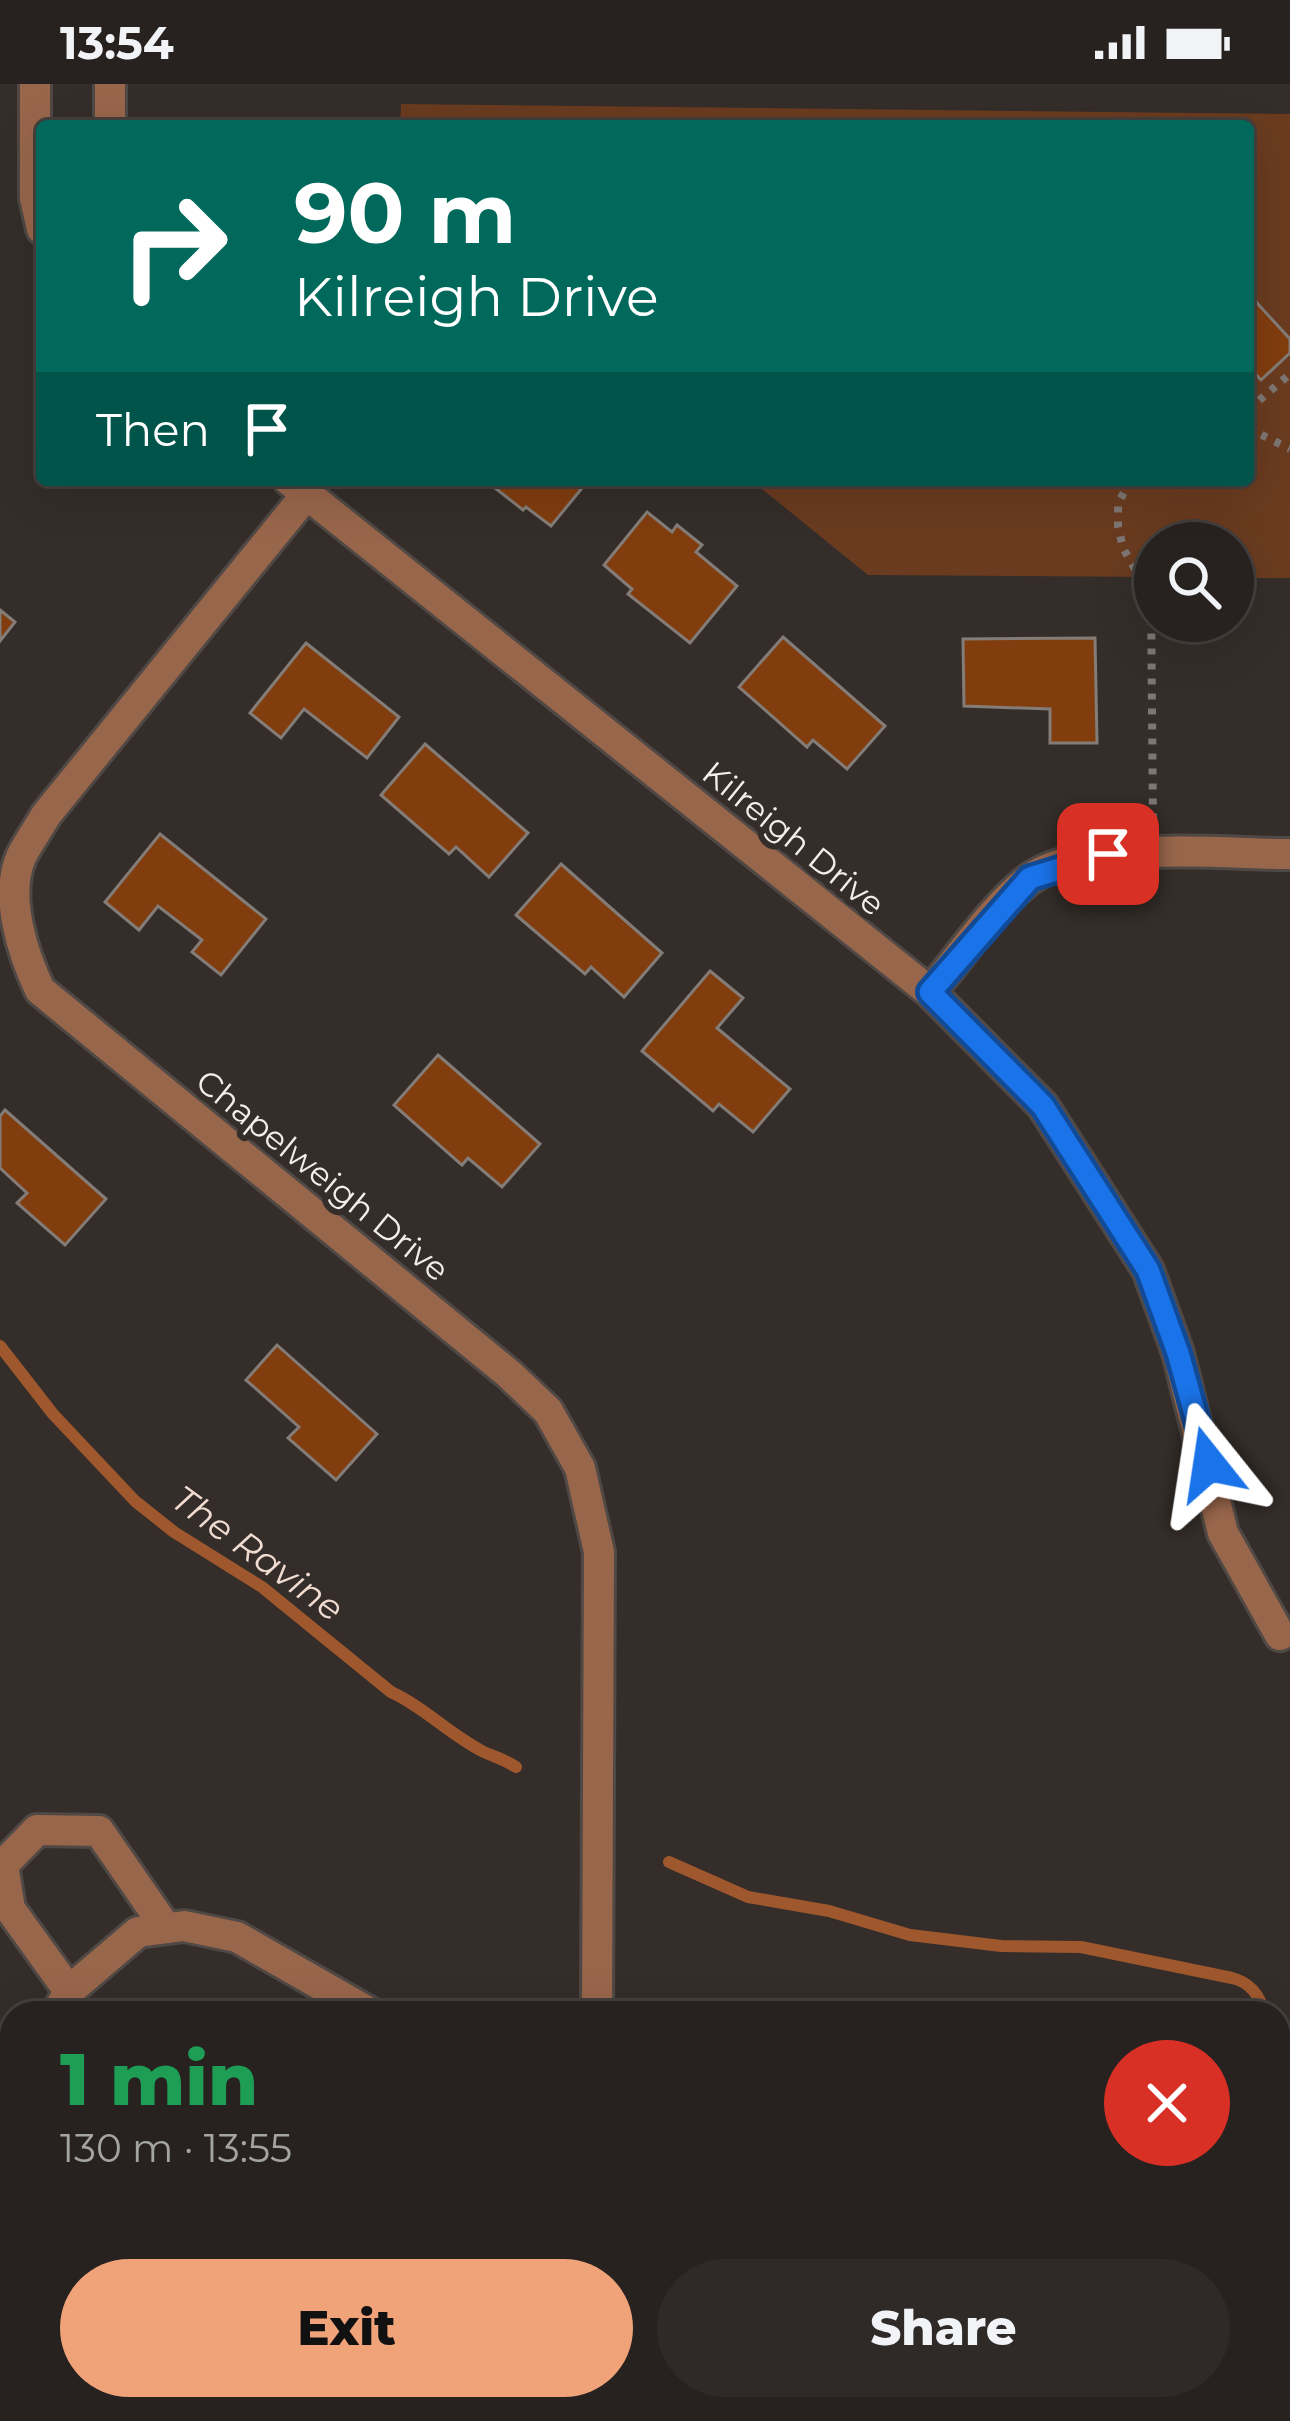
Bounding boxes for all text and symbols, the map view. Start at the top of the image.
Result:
text: 13:54 [60,15,174,70]
text: 90 m [294,162,516,264]
icon: right [96,168,252,324]
text: Kilreigh Drive [294,264,659,330]
icon: arrive [234,396,300,462]
text: Then [96,402,210,457]
map controls [1134,522,1254,642]
button: search [1134,522,1254,642]
street label: Kilreigh Drive [695,752,893,924]
pin [1057,803,1159,905]
icon: arrive [1075,821,1141,887]
street label: Chapelweigh Drive [189,1061,457,1289]
position arrow [1146,1401,1272,1527]
water label: The Ravine [163,1476,353,1630]
text: 1 min [60,2035,258,2123]
button: close [1104,2040,1230,2166]
text: 130 m · 13:55 [60,2124,292,2172]
button: Exit [60,2259,633,2397]
button: Share [657,2259,1230,2397]

